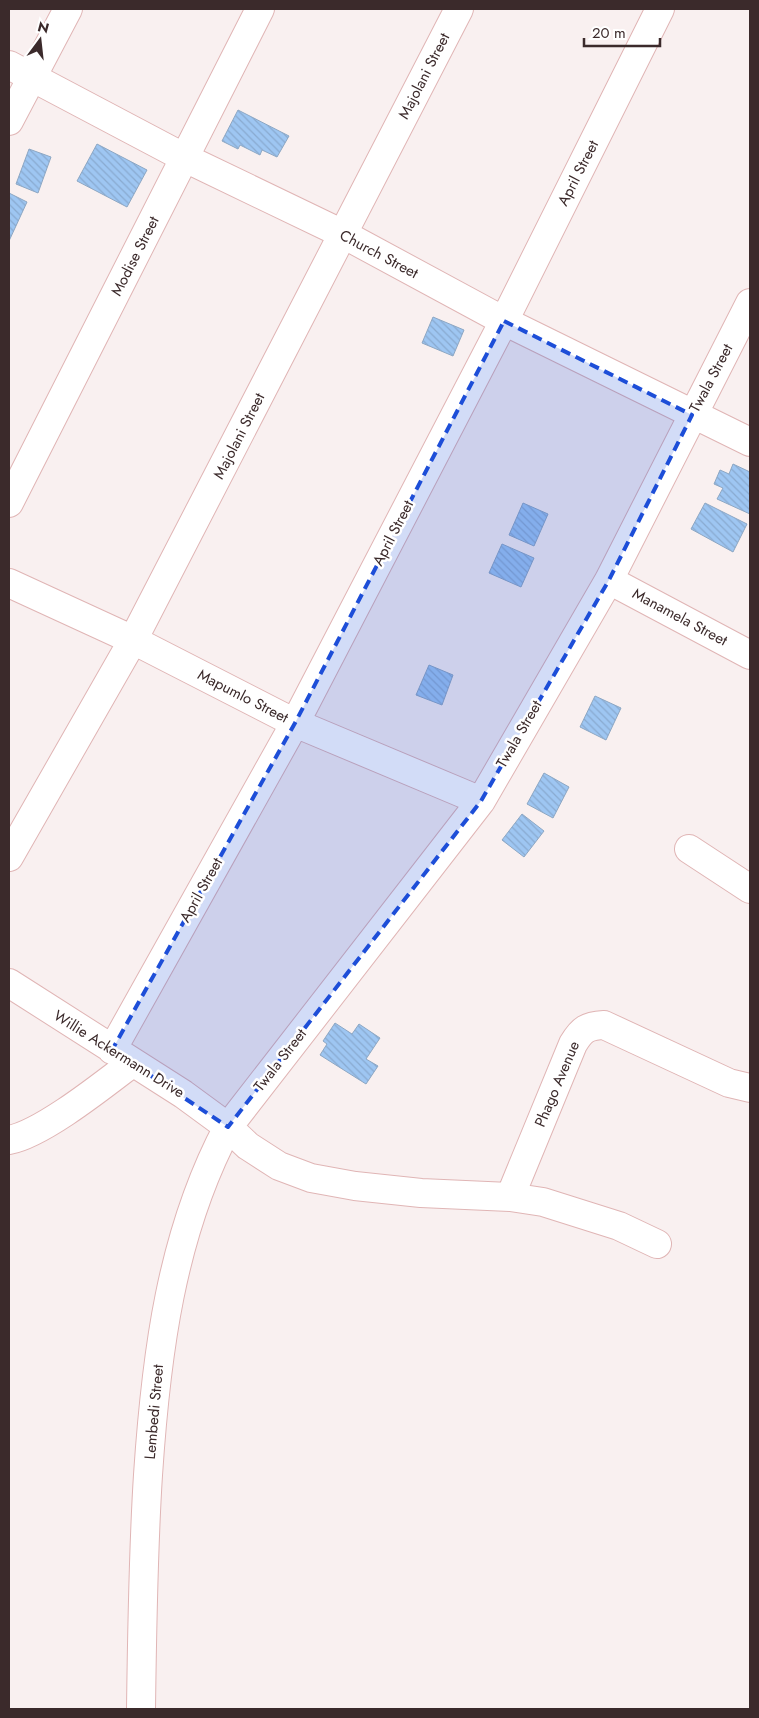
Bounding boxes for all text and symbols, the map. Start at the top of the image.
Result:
north arrow [15,15,65,65]
scale bar [584,15,660,47]
text: N [35,16,51,39]
text: 20 m [592,22,626,44]
street label: Majolani Street [393,29,455,123]
street label: April Street [552,136,604,210]
street label: Modise Street [105,212,165,300]
street label: Church Street [336,224,423,284]
street label: Twala Street [684,339,738,416]
street label: Majolani Street [208,389,270,483]
street label: April Street [367,496,419,570]
street label: Manamela Street [629,583,732,652]
street label: Mapumlo Street [194,664,293,729]
street label: Twala Street [491,696,547,772]
street label: April Street [174,853,228,926]
street label: Willie Ackermann Drive [49,1005,189,1103]
street label: Twala Street [248,1023,312,1096]
street label: Phago Avenue [529,1037,585,1130]
street label: Lembedi Street [139,1363,169,1460]

